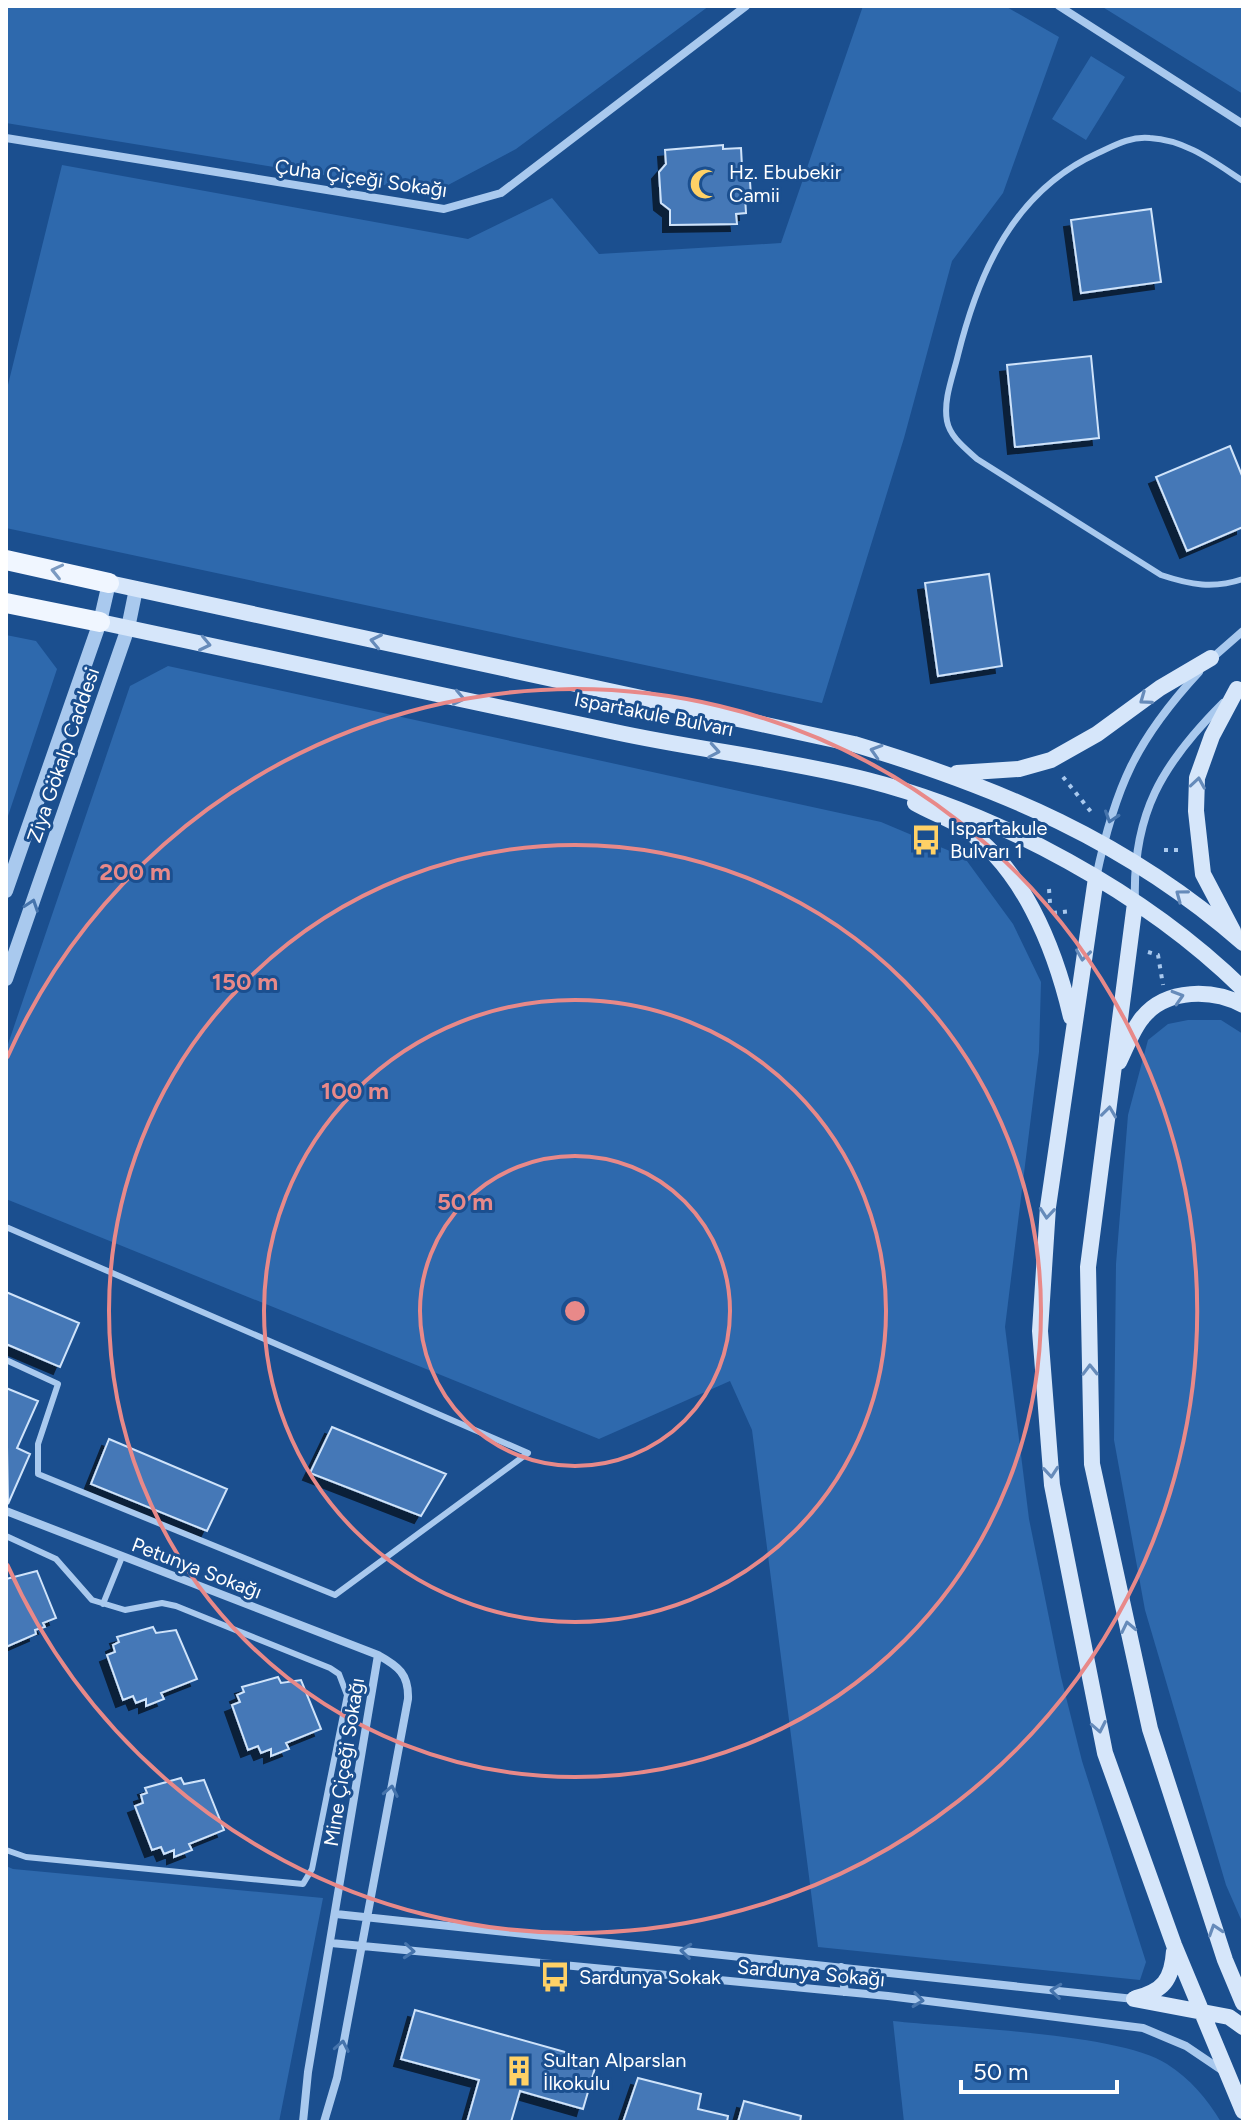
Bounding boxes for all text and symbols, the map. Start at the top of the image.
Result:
street label: Çuha Çiçeği Sokağı [273,154,449,202]
place label: Hz. Ebubekir Camii [729,160,842,207]
mosque icon: Hz. Ebubekir Camii [688,167,722,201]
one-way arrow [51,563,65,580]
one-way arrow [370,633,384,650]
one-way arrow [198,635,211,652]
street label: Ziya Gökalp Caddesi [22,664,104,846]
street label: Ispartakule Bulvarı [572,687,736,741]
one-way arrow [452,689,466,706]
one-way arrow [1139,689,1153,704]
one-way arrow [707,741,721,758]
one-way arrow [870,744,884,760]
one-way arrow [1189,776,1206,789]
one-way arrow [1104,810,1120,823]
place label: Ispartakule Bulvarı 1 [950,816,1047,863]
bus stop icon: Ispartakule Bulvarı 1 [909,823,943,857]
text: 200 m [99,857,171,886]
one-way arrow [1176,890,1190,905]
one-way arrow [22,899,38,913]
one-way arrow [1075,948,1092,962]
text: 150 m [212,967,278,996]
one-way arrow [1171,990,1184,1006]
text: 100 m [321,1076,389,1105]
one-way arrow [1100,1105,1117,1119]
text: 50 m [437,1187,493,1216]
one-way arrow [1039,1207,1056,1220]
centre of rings [561,1297,589,1325]
one-way arrow [1082,1363,1099,1376]
one-way arrow [1042,1466,1059,1479]
street label: Petunya Sokağı [129,1532,265,1604]
one-way arrow [1120,1620,1137,1634]
street label: Mine Çiçeği Sokağı [319,1676,369,1848]
one-way arrow [1090,1721,1107,1734]
one-way arrow [381,1784,398,1798]
one-way arrow [1209,1923,1225,1937]
one-way arrow [403,1942,416,1959]
one-way arrow [680,1942,693,1959]
street label: Sardunya Sokağı [736,1955,886,1991]
bus stop icon: Sardunya Sokak [538,1960,572,1994]
place label: Sardunya Sokak [579,1965,721,1989]
one-way arrow [1049,1982,1062,1999]
one-way arrow [912,1991,925,2008]
one-way arrow [333,2040,350,2053]
scale bar [961,2044,1117,2094]
place label: Sultan Alparslan İlkokulu [543,2048,686,2095]
building icon: Sultan Alparslan İlkokulu [502,2054,536,2088]
text: 50 m [973,2057,1029,2086]

